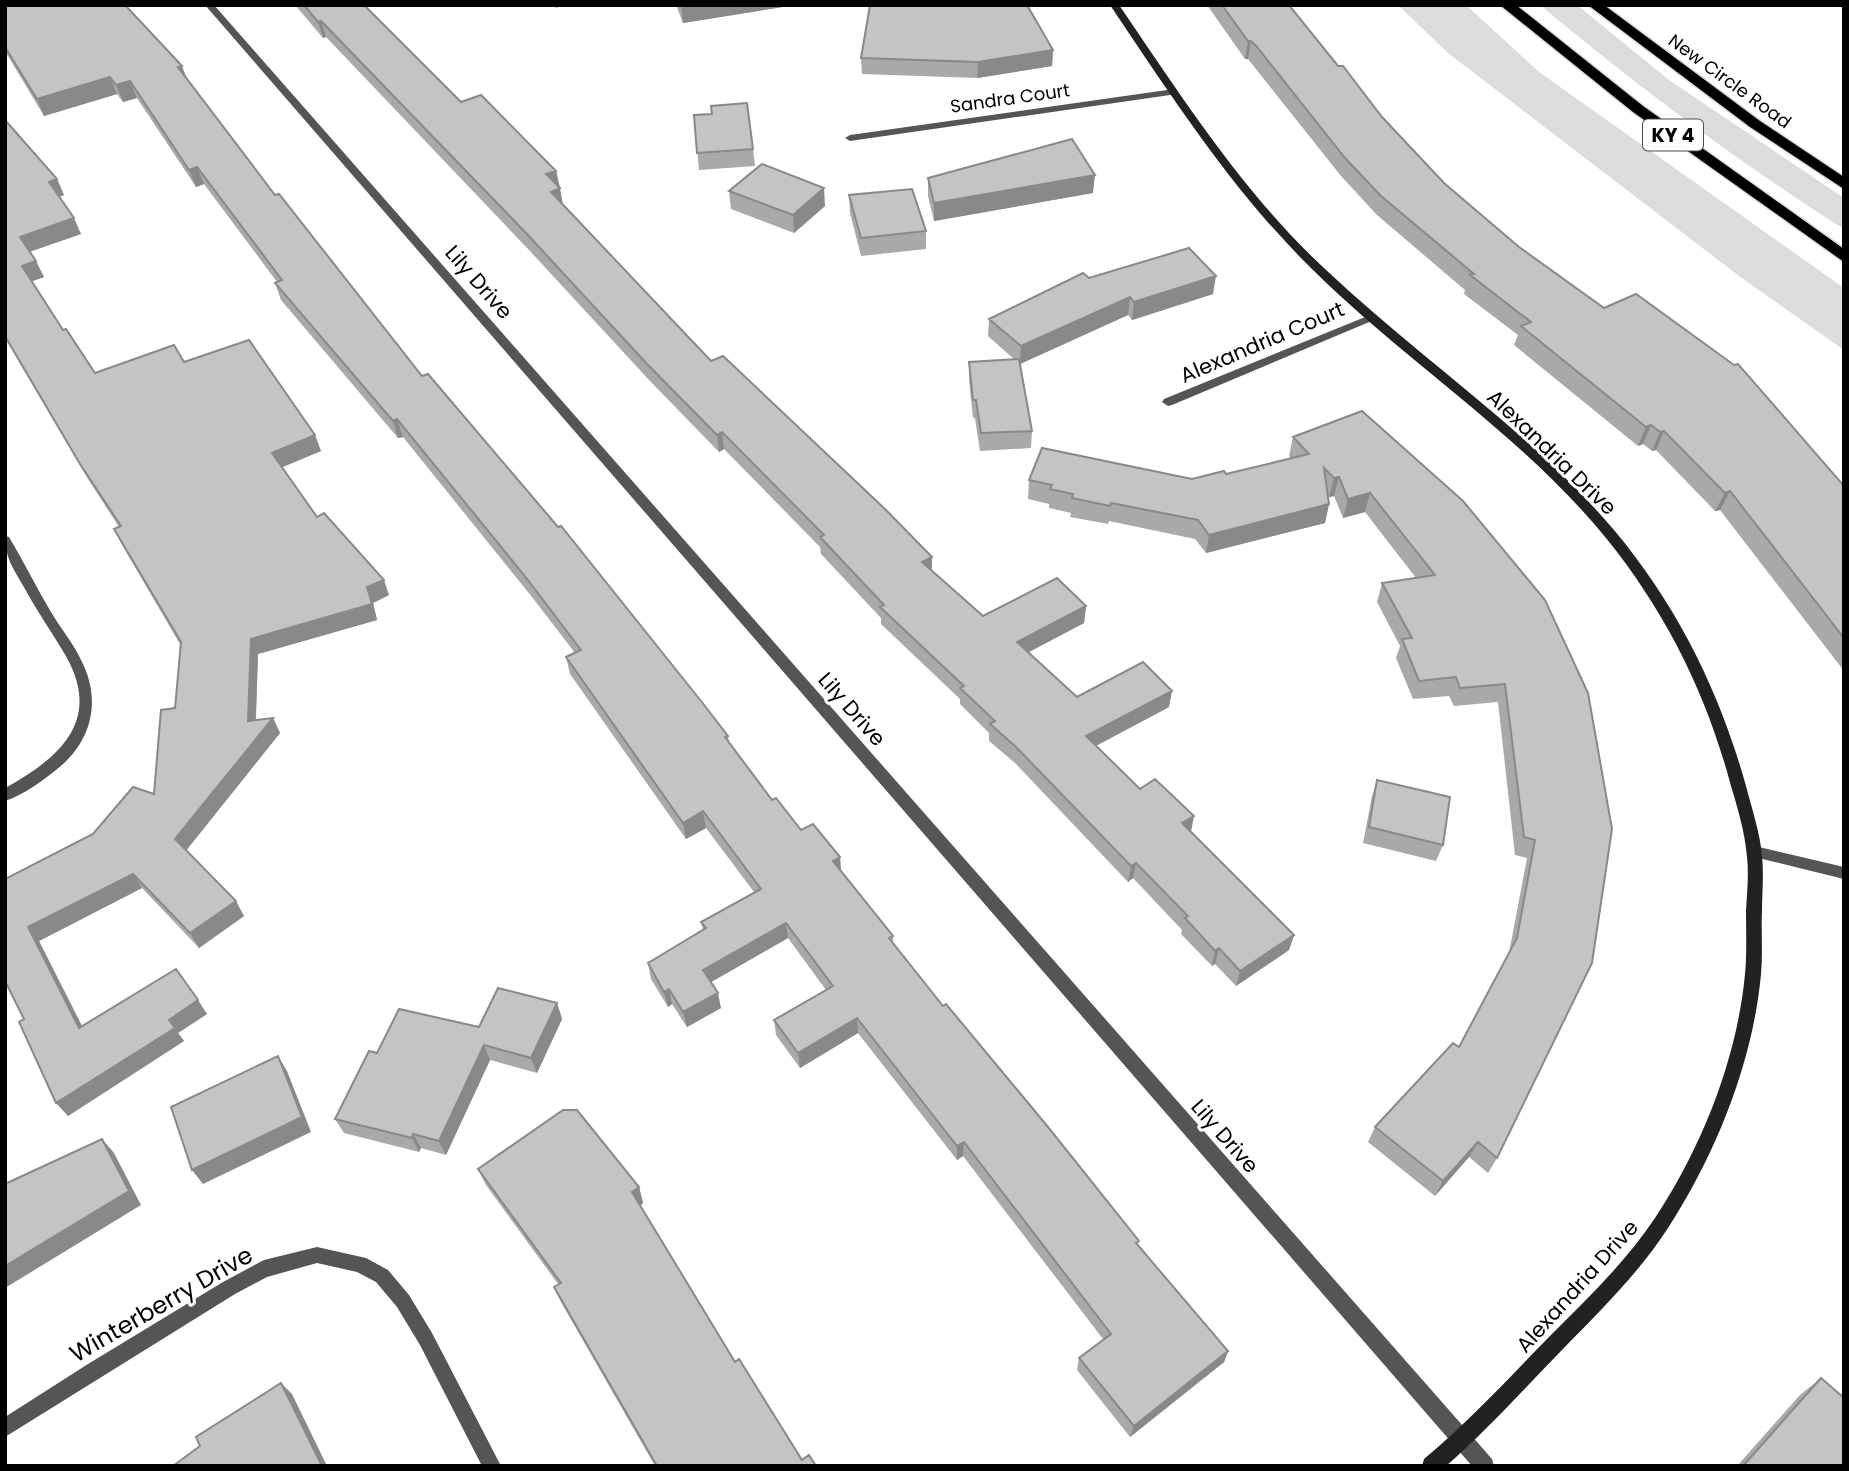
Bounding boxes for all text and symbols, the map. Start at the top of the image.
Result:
street label: New Circle Road [1663,28,1797,134]
street label: Sandra Court [949,77,1071,119]
road number: KY 4 [1643,119,1703,150]
street label: Lily Drive [439,239,519,325]
street label: Alexandria Court [1176,294,1348,390]
street label: Alexandria Drive [1481,383,1623,521]
street label: Lily Drive [812,666,892,752]
street label: Lily Drive [1185,1093,1265,1179]
street label: Alexandria Drive [1509,1213,1645,1359]
street label: Winterberry Drive [63,1238,259,1370]

